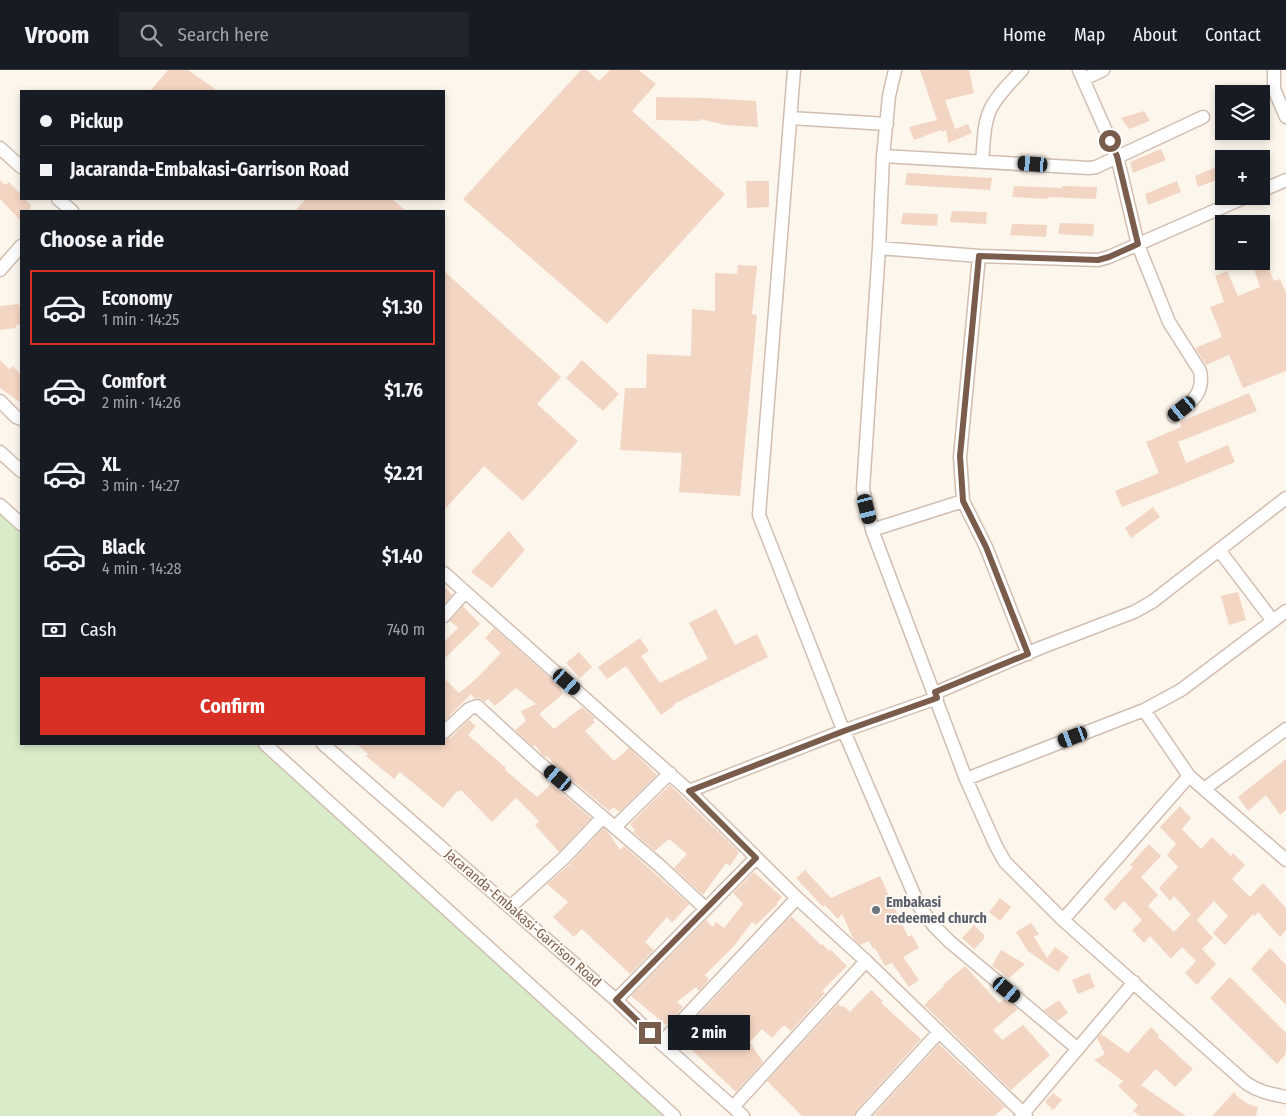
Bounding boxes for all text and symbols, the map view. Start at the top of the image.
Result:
search box [119,12,469,57]
text: Vroom [25,21,89,49]
icon: search [137,21,165,49]
text: Search here [177,23,269,46]
text: Home [1003,24,1046,46]
text: Map [1074,24,1105,46]
text: About [1133,24,1177,46]
text: Contact [1205,24,1261,46]
map controls [1215,85,1270,270]
button: layers [1215,85,1270,140]
text: Pickup [70,110,123,133]
route start [1099,130,1121,152]
button: + [1215,150,1270,205]
car [1017,155,1048,173]
text: Jacaranda-Embakasi-Garrison Road [70,158,349,181]
button: − [1215,215,1270,270]
text: Choose a ride [40,226,164,253]
icon: car [42,285,87,330]
text: Economy [102,287,172,310]
text: $1.30 [382,296,423,319]
text: 1 min · 14:25 [102,310,179,329]
icon: car [42,368,87,413]
text: Comfort [102,370,166,393]
text: $1.76 [384,379,423,402]
text: 2 min · 14:26 [102,393,181,412]
car [1165,394,1198,424]
icon: car [42,451,87,496]
text: XL [102,453,121,476]
text: $2.21 [384,462,423,485]
text: 3 min · 14:27 [102,476,179,495]
car [856,493,877,525]
icon: car [42,534,87,579]
text: Black [102,536,145,559]
text: $1.40 [382,545,423,568]
text: 4 min · 14:28 [102,559,182,578]
icon: cash [40,616,68,644]
text: Cash [80,618,117,641]
text: 740 m [387,620,425,639]
car [550,666,583,698]
button: Confirm [40,677,425,735]
car [1056,725,1089,749]
car [541,763,574,793]
street label: Jacaranda-Embakasi-Garrison Road [441,845,605,991]
place label: Embakasi redeemed church [886,894,987,927]
marker: Embakasi redeemed church [870,904,882,916]
car [990,975,1023,1005]
callout: 2 min [668,1016,750,1050]
route end [639,1022,661,1044]
text: 2 min [691,1023,727,1042]

